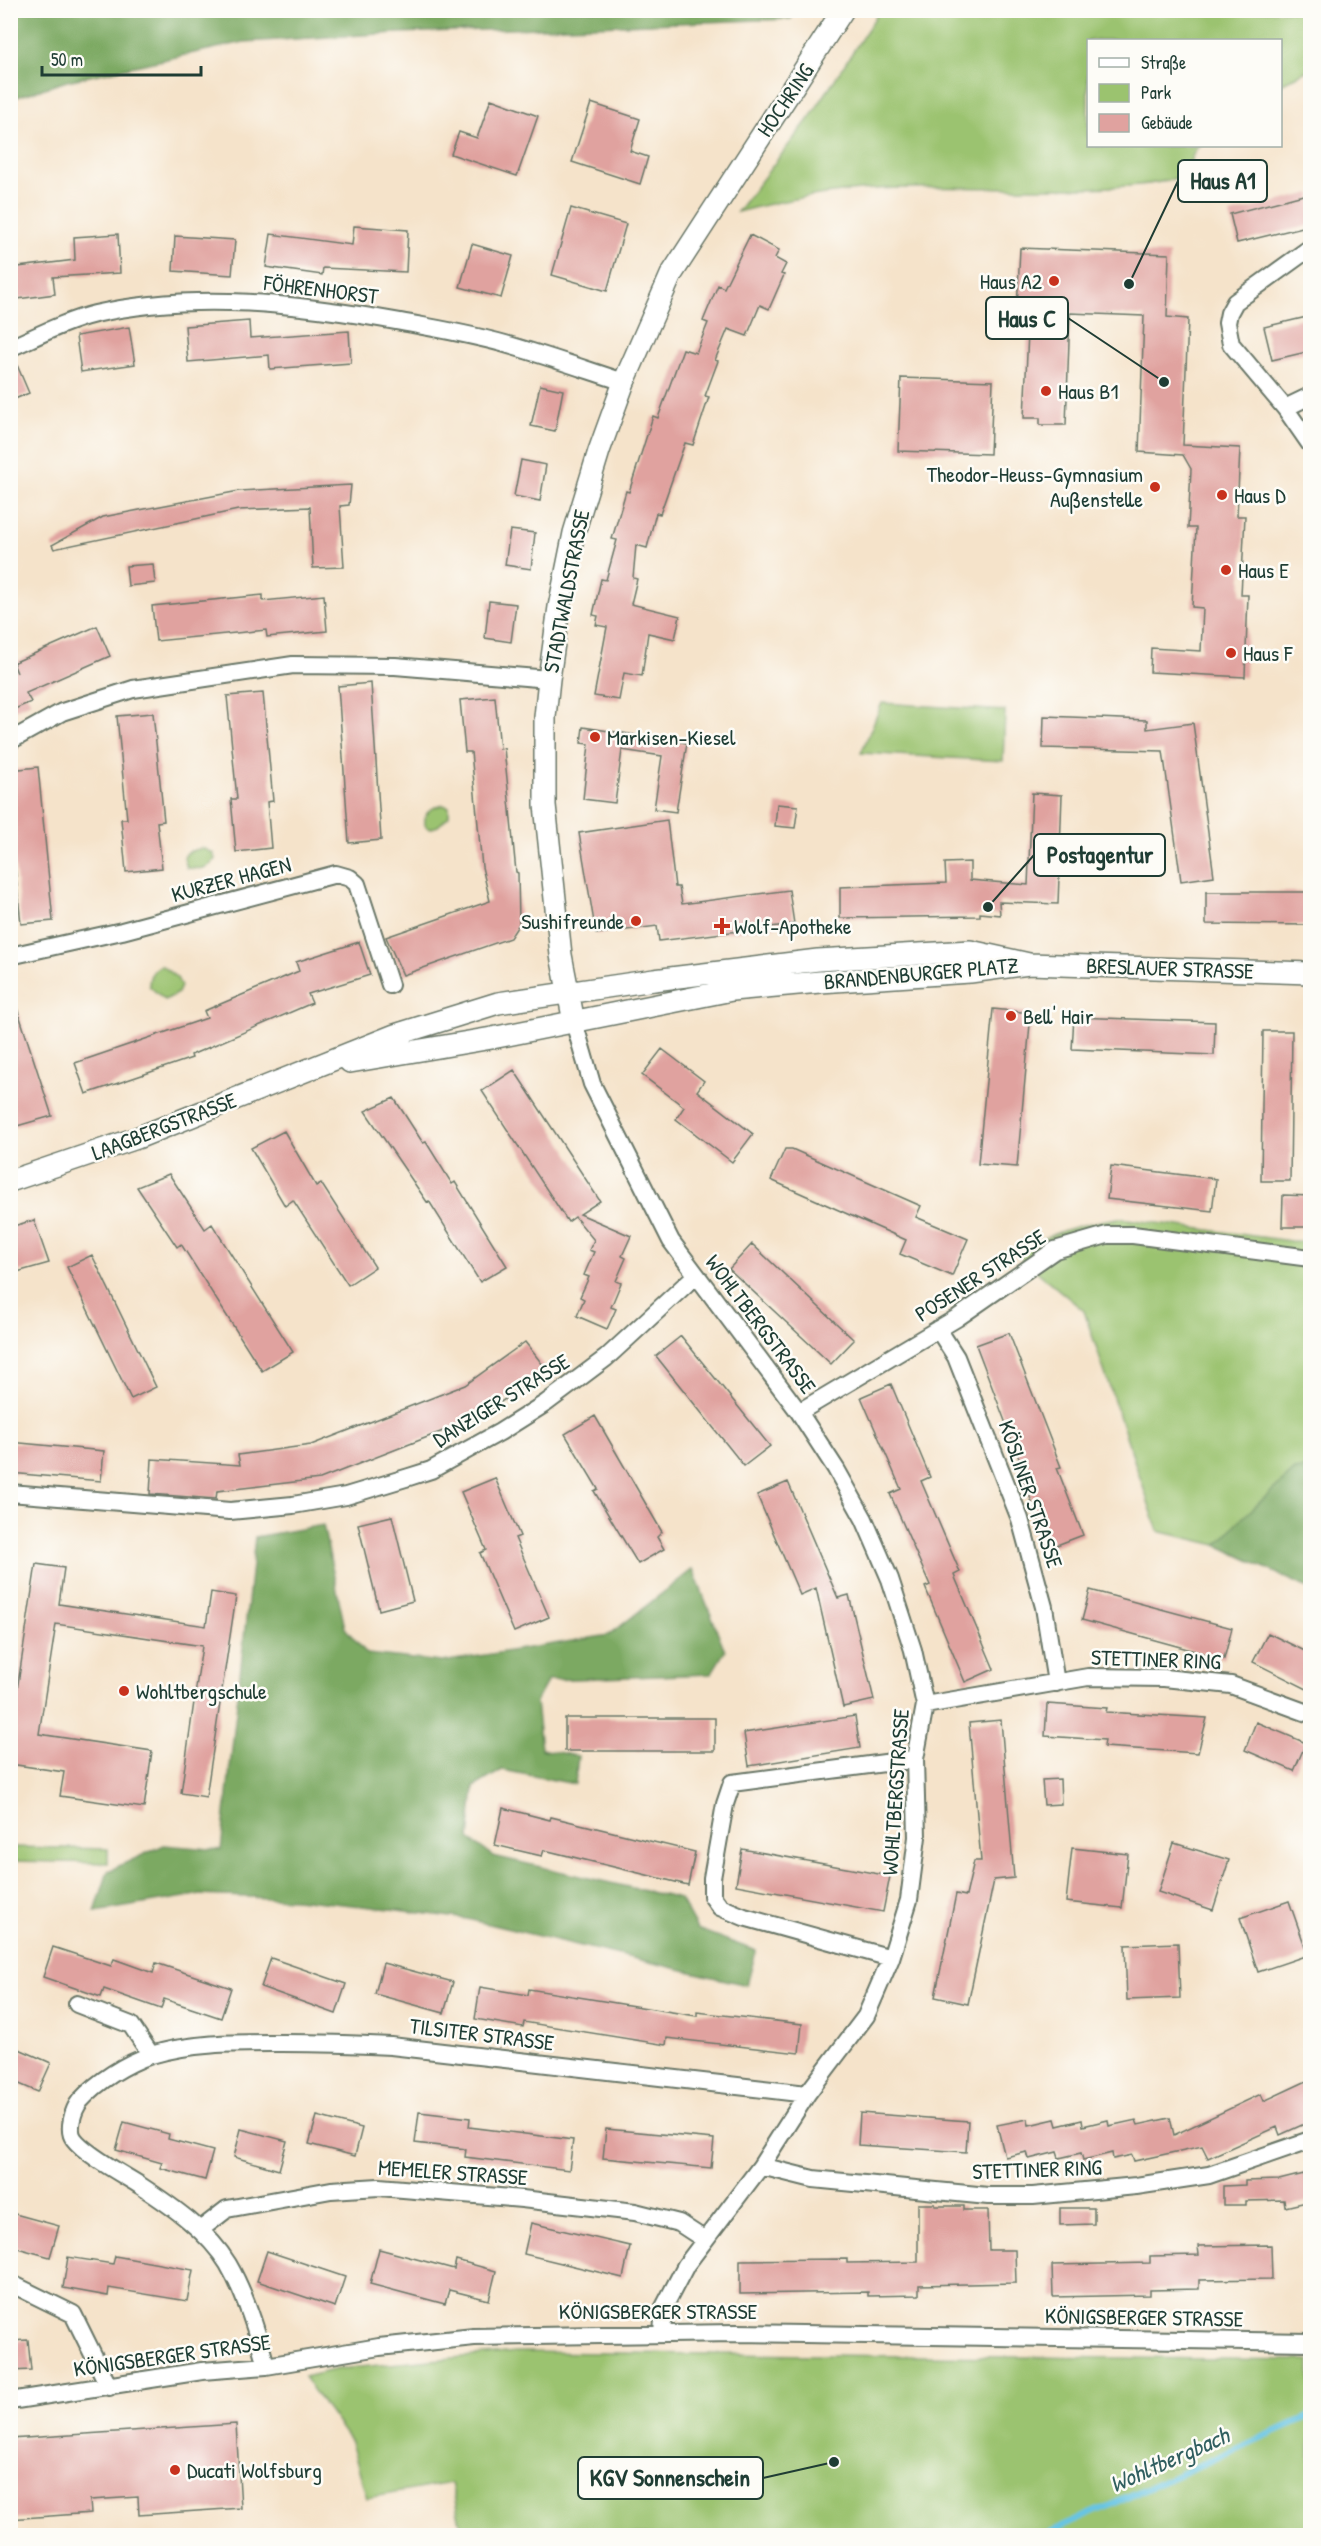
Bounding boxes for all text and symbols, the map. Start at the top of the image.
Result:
scale bar [42,39,201,77]
legend [1087,39,1282,147]
text: 50 m [51,47,83,72]
text: Straße [1141,50,1186,75]
street label: HOCHRING [750,57,821,143]
text: Park [1141,80,1172,105]
text: Gebäude [1141,110,1193,135]
callout: Haus A1 [1178,160,1267,202]
text: Haus A1 [1190,164,1256,196]
place label: Haus A2 [980,266,1043,296]
street label: FÖHRENHORST [261,267,381,311]
marker: Haus A2 [1047,274,1061,288]
callout: Haus C [986,297,1068,339]
text: Haus C [998,302,1056,334]
place label: Haus B1 [1058,376,1118,406]
marker: Haus B1 [1039,384,1053,398]
place label: Theodor-Heuss-Gymnasium Außenstelle [927,459,1143,514]
marker: Theodor-Heuss-Gymnasium Außenstelle [1148,480,1162,494]
place label: Haus D [1234,480,1286,510]
marker: Haus D [1215,488,1229,502]
street label: STADTWALDSTRASSE [535,506,597,675]
place label: Haus E [1238,555,1289,585]
marker: Haus E [1219,563,1233,577]
place label: Haus F [1243,638,1293,668]
marker: Haus F [1224,646,1238,660]
place label: Markisen-Kiesel [607,722,736,752]
marker: Markisen-Kiesel [588,730,602,744]
callout: Postagentur [1034,834,1165,876]
text: Postagentur [1047,838,1154,871]
street label: KURZER HAGEN [168,849,294,909]
place label: Sushifreunde [521,906,624,936]
place label: Wolf-Apotheke [734,911,852,941]
marker: Sushifreunde [629,914,643,928]
marker: Wolf-Apotheke [715,919,729,933]
street label: BRANDENBURGER PLATZ [823,950,1019,996]
street label: BRESLAUER STRASSE [1086,950,1255,986]
place label: Bell' Hair [1023,1001,1094,1031]
marker: Bell' Hair [1004,1009,1018,1023]
street label: LAAGBERGSTRASSE [87,1085,241,1167]
street label: POSENER STRASSE [909,1221,1051,1328]
street label: WOHLTBERGSTRASSE [699,1248,823,1400]
street label: DANZIGER STRASSE [427,1346,575,1454]
street label: KÖSLINER STRASSE [992,1416,1070,1572]
street label: STETTINER RING [1091,1642,1222,1676]
place label: Wohltbergschule [136,1676,267,1706]
marker: Wohltbergschule [117,1684,131,1698]
street label: WOHLTBERGSTRASSE [874,1707,916,1876]
street label: TILSITER STRASSE [408,2010,556,2058]
street label: MEMELER STRASSE [377,2152,529,2192]
street label: STETTINER RING [972,2152,1103,2186]
street label: KÖNIGSBERGER STRASSE [559,2296,758,2326]
street label: KÖNIGSBERGER STRASSE [1044,2300,1244,2334]
street label: KÖNIGSBERGER STRASSE [72,2326,273,2384]
water label: Wohltbergbach [1104,2418,1236,2500]
place label: Ducati Wolfsburg [187,2455,322,2485]
callout: KGV Sonnenschein [578,2457,763,2499]
text: KGV Sonnenschein [590,2461,750,2493]
marker: Ducati Wolfsburg [168,2463,182,2477]

